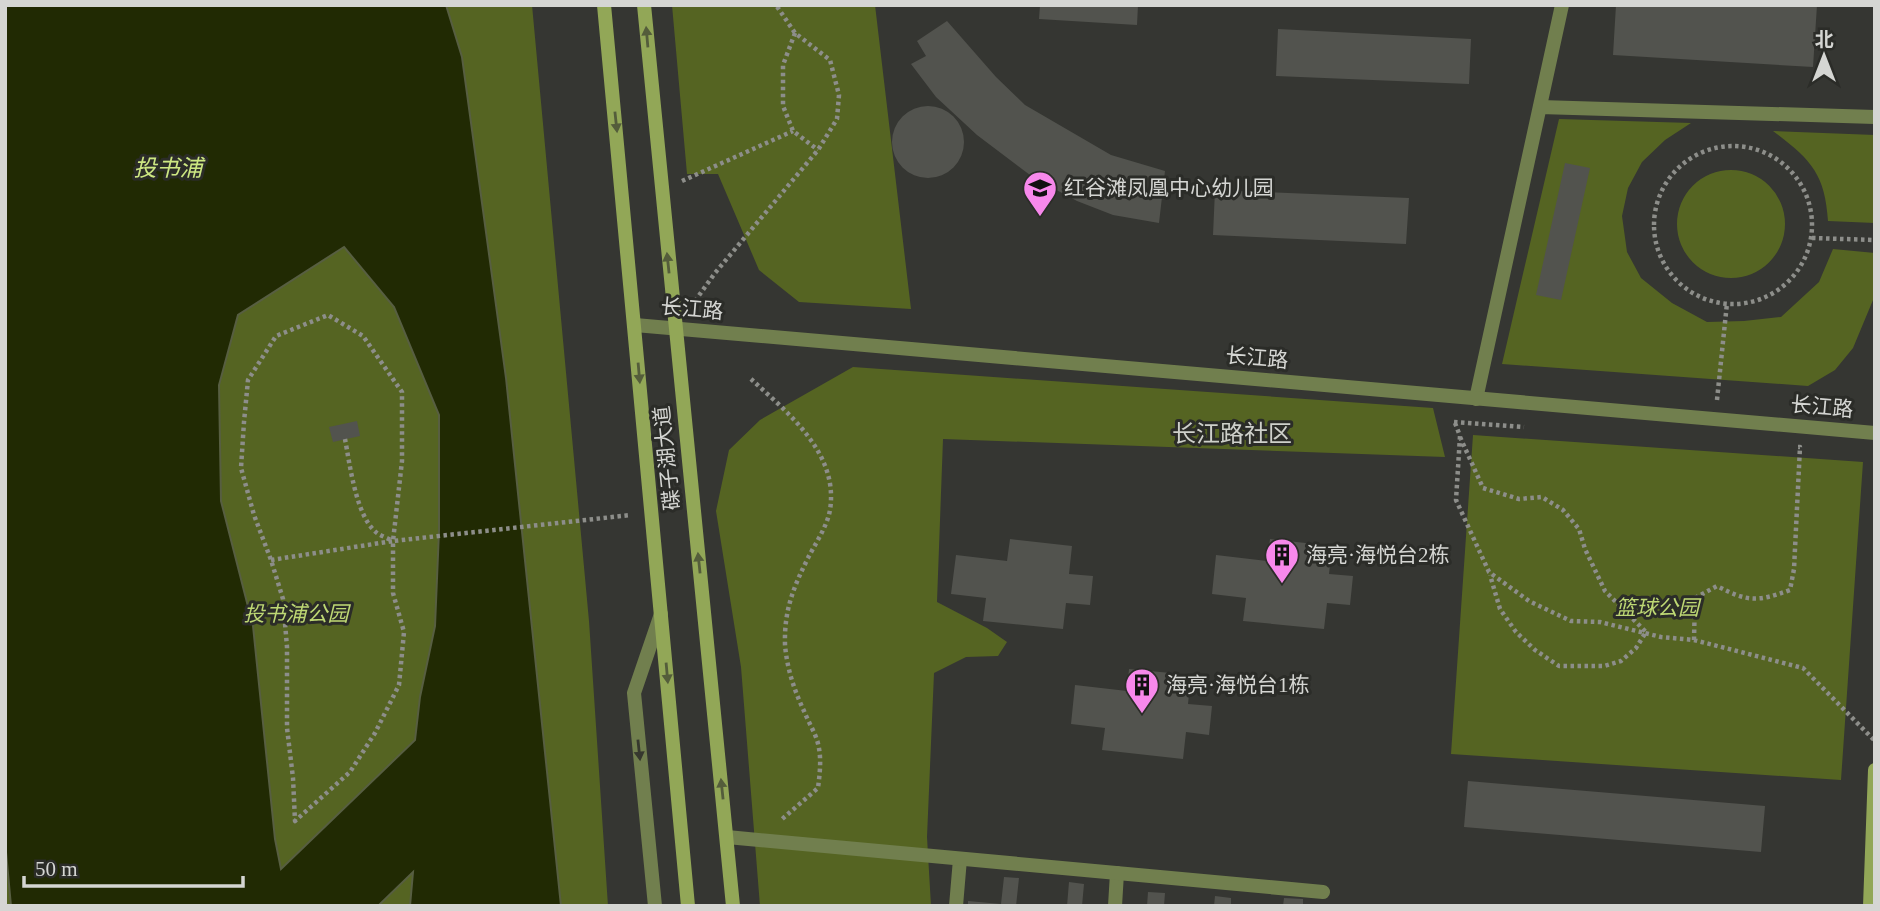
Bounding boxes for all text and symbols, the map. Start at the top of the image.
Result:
north arrow [1789,21,1859,91]
one-way arrow [641,26,652,48]
text: 北 [1814,29,1834,50]
one-way arrow [610,111,621,133]
water label: 投书浦 [134,156,207,181]
school or university icon: 红谷滩凤凰中心幼儿园 [1021,169,1059,218]
place label: 红谷滩凤凰中心幼儿园 [1064,176,1274,200]
one-way arrow [662,252,673,274]
street label: 长江路 [660,294,724,324]
street label: 长江路 [1225,343,1289,373]
one-way arrow [634,362,645,384]
street label: 长江路 [1790,392,1854,422]
street label: 碟子湖大道 [650,405,684,511]
district label: 长江路社区 [1172,421,1292,447]
building icon: 海亮·海悦台2栋 [1263,536,1301,585]
place label: 海亮·海悦台2栋 [1306,543,1450,567]
one-way arrow [693,552,704,574]
park label: 篮球公园 [1615,596,1702,620]
park label: 投书浦公园 [244,602,351,626]
one-way arrow [662,662,673,684]
building icon: 海亮·海悦台1栋 [1123,666,1161,715]
place label: 海亮·海悦台1栋 [1166,673,1310,697]
one-way arrow [634,739,645,761]
one-way arrow [716,778,727,800]
scale bar [24,844,243,888]
text: 50 m [35,857,78,881]

